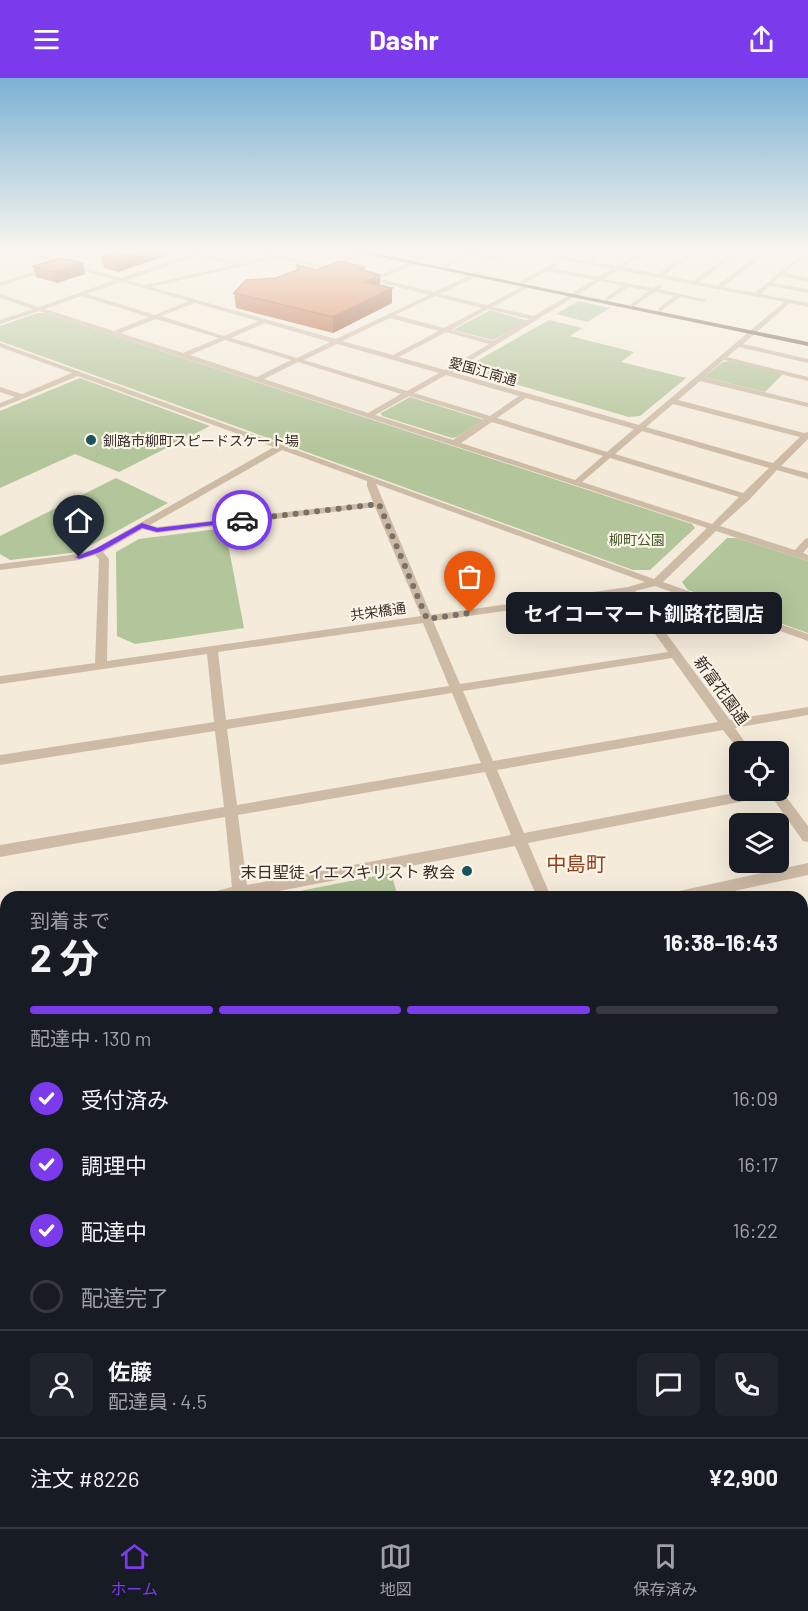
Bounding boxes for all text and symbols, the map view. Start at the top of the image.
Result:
icon: menu [30,23,63,56]
text: Dashr [369,23,439,55]
icon: share [745,23,778,56]
street label: 愛国江南通 [447,353,519,389]
place label: 釧路市柳町スピードスケート場 [103,432,299,449]
marker: 釧路市柳町スピードスケート場 [84,433,98,447]
courier [212,490,272,550]
pin [53,495,104,557]
icon: home [62,504,95,537]
icon: car [226,504,259,537]
park label: 柳町公園 [609,531,665,548]
pin [444,551,495,613]
icon: bag [453,560,486,593]
callout: セイコーマート釧路花園店 [506,592,782,634]
street label: 共栄橋通 [349,599,407,623]
text: セイコーマート釧路花園店 [524,601,764,625]
street label: 新富花園通 [691,652,753,728]
map controls [729,741,789,873]
button: locate [729,741,789,801]
button: layers [729,813,789,873]
district label: 中島町 [546,851,606,875]
place label: 末日聖徒 イエスキリスト 教会 [241,862,455,881]
marker: 末日聖徒 イエスキリスト 教会 [460,864,474,878]
text: 到着まで [30,908,110,932]
text: 16:38–16:43 [663,929,778,955]
text: 2 分 [30,933,99,980]
text: 配達中 · 130 m [30,1026,151,1050]
icon: check [30,1082,63,1115]
text: 受付済み [81,1086,169,1112]
text: 16:09 [732,1086,778,1110]
icon: check [30,1148,63,1181]
text: 調理中 [81,1152,147,1178]
text: 16:17 [737,1152,778,1176]
icon: check [30,1214,63,1247]
text: 配達中 [81,1218,147,1244]
text: 16:22 [732,1218,778,1242]
text: 配達完了 [81,1284,169,1310]
button: person [30,1353,93,1416]
button: chat [637,1353,700,1416]
button: phone [715,1353,778,1416]
text: 佐藤 [108,1358,152,1384]
text: 配達員 · 4.5 [108,1389,207,1413]
text: ¥2,900 [708,1464,778,1490]
text: 注文 #8226 [30,1465,139,1491]
tab: ホーム [111,1540,158,1600]
tab: 地図 [379,1540,412,1600]
tab: 保存済み [633,1540,697,1600]

